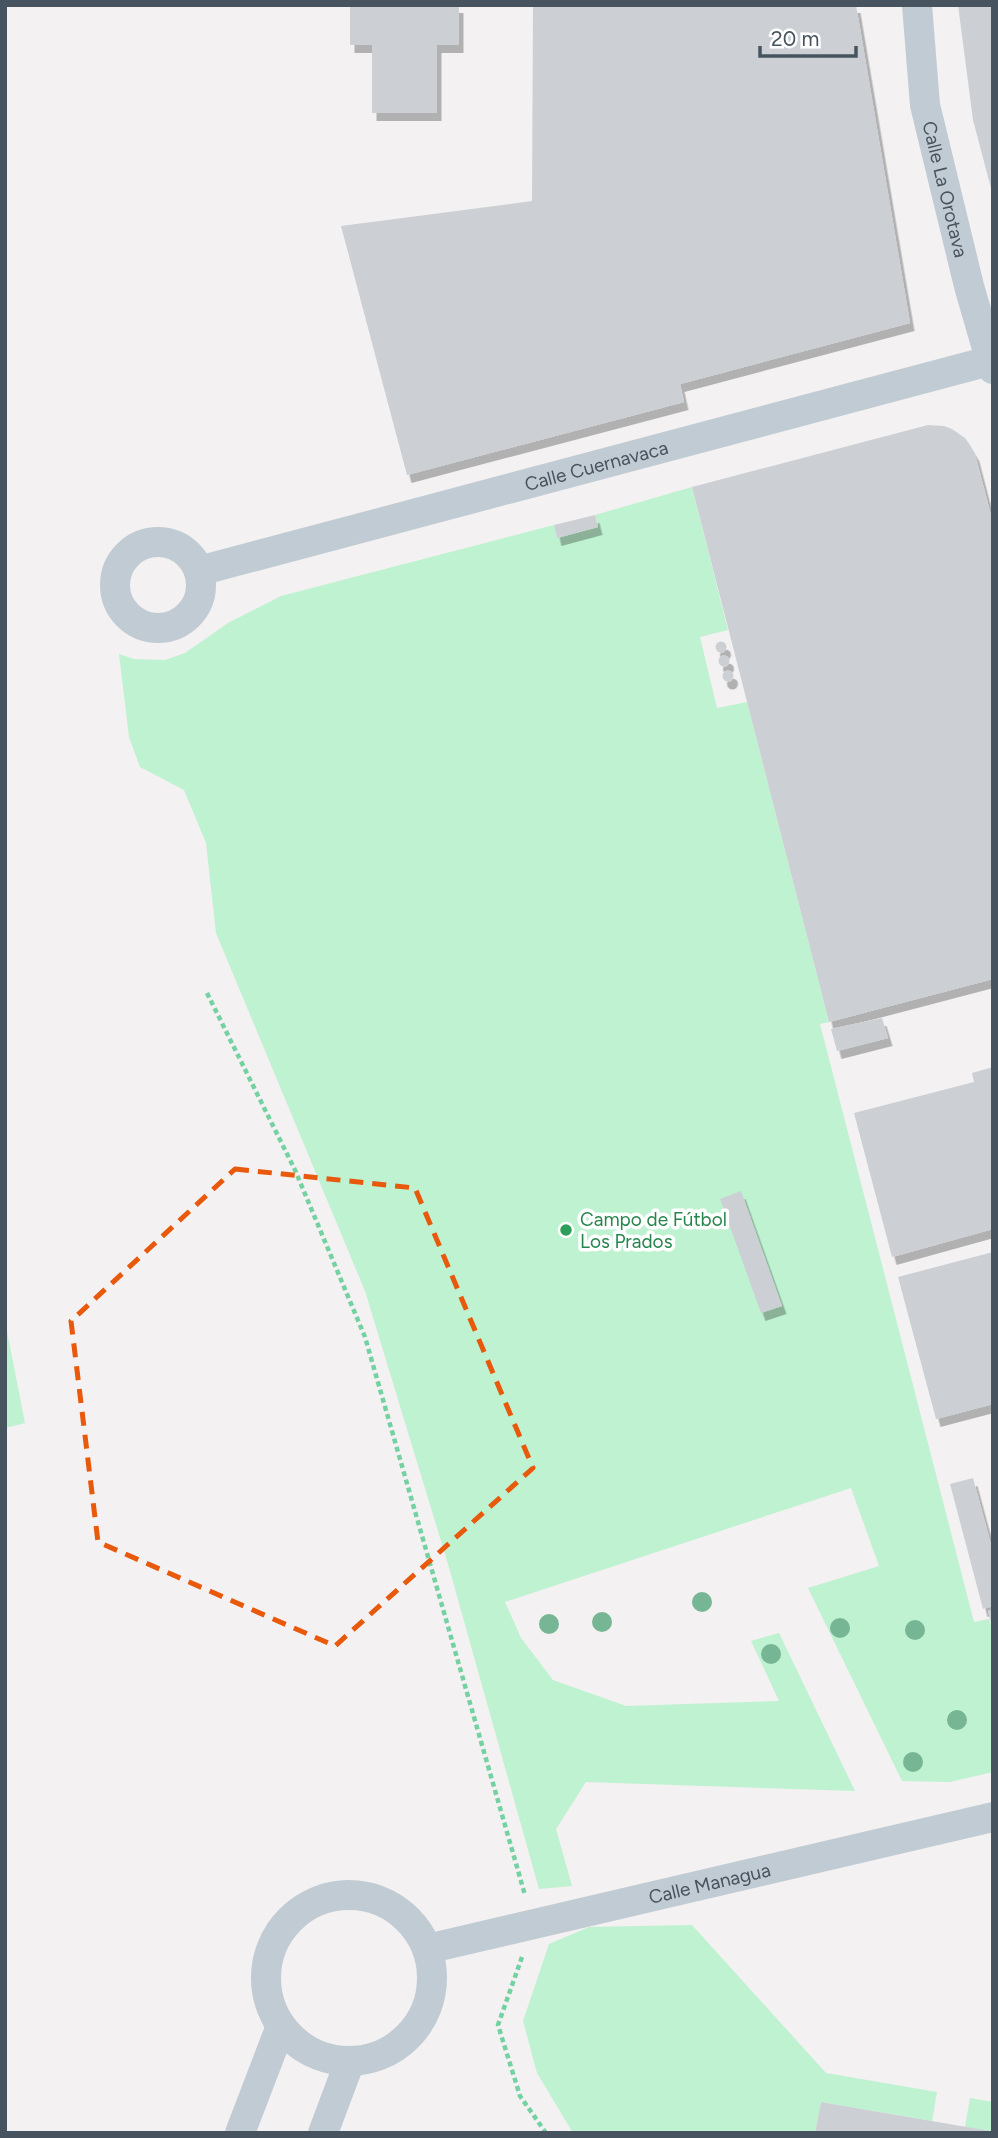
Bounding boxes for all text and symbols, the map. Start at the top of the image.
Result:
scale bar [760,14,856,58]
text: 20 m [771,26,819,51]
street label: Calle La Orotava [918,119,973,260]
street label: Calle Cuernavaca [522,435,670,496]
place label: Campo de Fútbol Los Prados [580,1208,727,1253]
marker: Campo de Fútbol Los Prados [558,1222,574,1238]
street label: Calle Managua [646,1858,773,1908]

